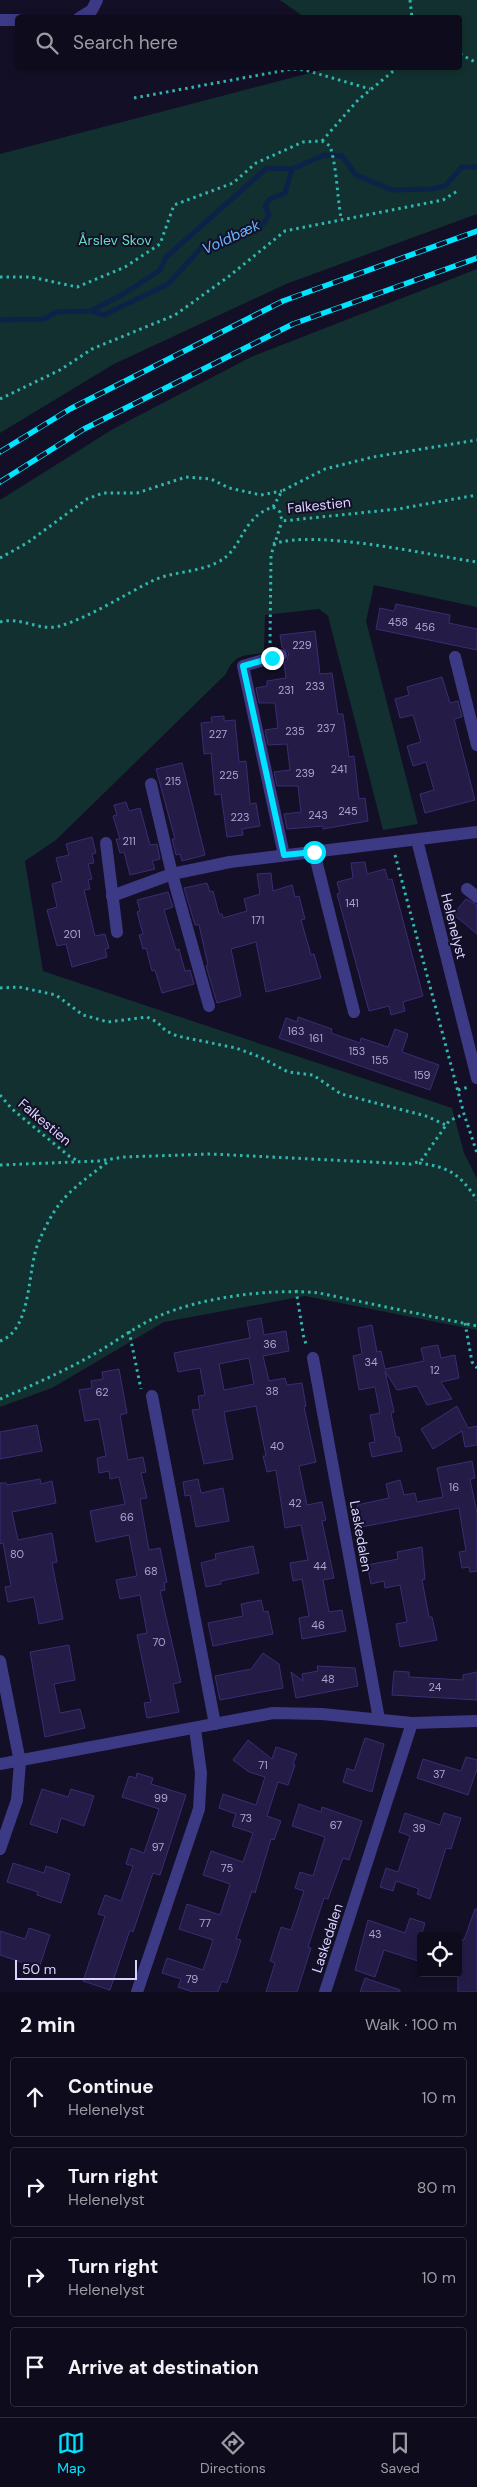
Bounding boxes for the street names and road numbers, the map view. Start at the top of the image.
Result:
street label: Falkestien [286,493,352,517]
street label: Helenelyst [437,891,471,961]
street label: Falkestien [15,1095,75,1149]
street label: Laskedalen [346,1499,376,1573]
street label: Laskedalen [307,1901,347,1975]

